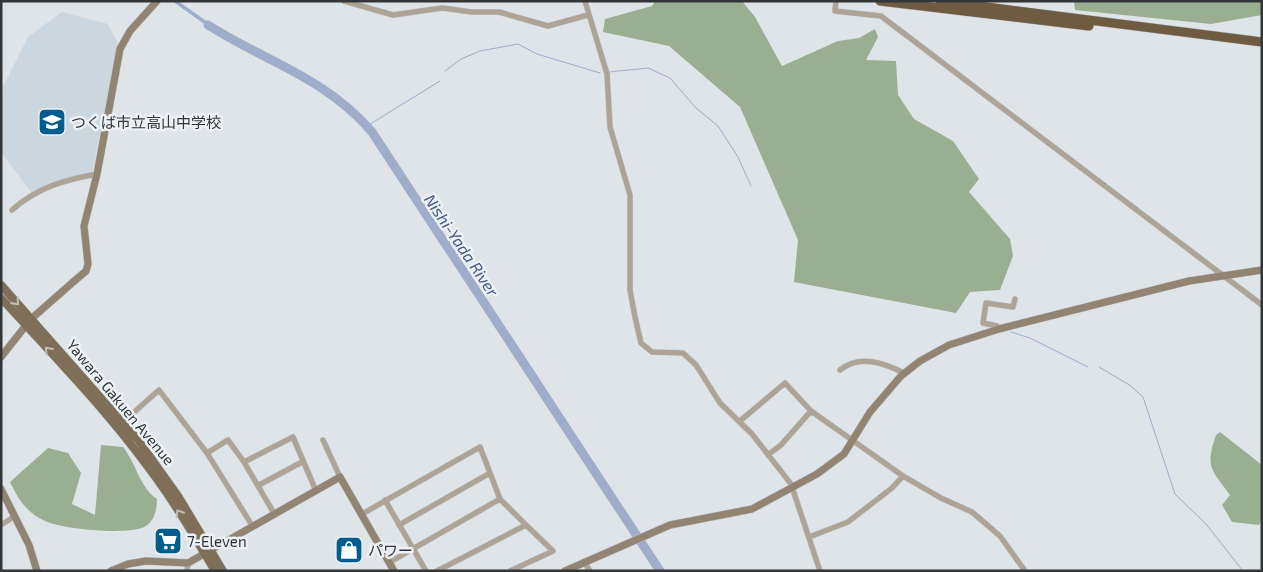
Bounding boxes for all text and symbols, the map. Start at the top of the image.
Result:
school or university icon: つくば市立高山中学校 [37,107,67,137]
place label: つくば市立高山中学校 [71,113,221,131]
water label: Nishi-Yada River [421,190,504,300]
one-way arrow [10,297,19,306]
street label: Yawara Gakuen Avenue [63,336,179,468]
one-way arrow [45,346,54,355]
one-way arrow [176,509,186,518]
supermarket icon: 7-Eleven [153,526,183,556]
place label: 7-Eleven [187,532,247,550]
shop icon: パワー [334,535,364,565]
place label: パワー [368,541,413,559]

